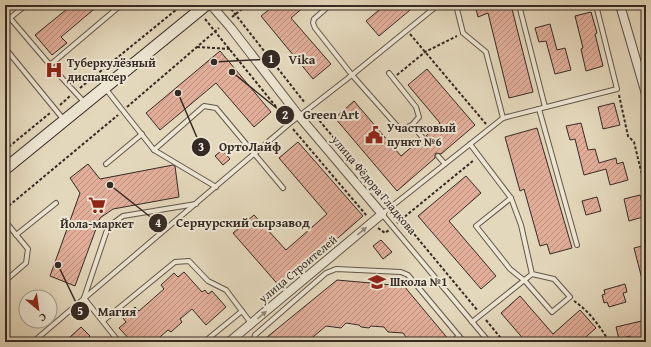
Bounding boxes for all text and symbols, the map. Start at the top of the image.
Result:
callout: Vika [261,47,324,72]
text: 1 [268,50,274,67]
text: Vika [289,50,316,69]
place label: Туберкулёзный диспансер [67,54,156,85]
hospital icon: Туберкулёзный диспансер [44,60,64,80]
callout: Green Art [275,102,367,127]
text: Green Art [303,105,359,124]
text: 2 [282,106,288,123]
place label: Участковый пункт №6 [387,119,456,150]
public building icon: Участковый пункт №6 [364,125,384,145]
street label: улица Фёдора Гладкова [327,131,421,238]
callout: ОртоЛайф [191,134,289,159]
text: ОртоЛайф [219,137,281,156]
text: 3 [198,138,204,155]
supermarket icon: Йола-маркет [87,195,107,215]
callout: Сернурский сырзавод [148,210,318,235]
text: Сернурский сырзавод [176,213,310,232]
text: 4 [155,214,161,231]
place label: Йола-маркет [60,215,134,232]
one-way arrow [357,226,367,235]
street label: улица Строителей [254,231,341,307]
school or university icon: Школа №1 [367,272,387,292]
place label: Школа №1 [390,273,448,290]
north arrow [18,289,58,329]
callout: Магия [70,299,145,324]
text: 5 [77,302,83,319]
text: Магия [98,302,136,321]
text: С [36,309,49,326]
one-way arrow [257,310,268,319]

